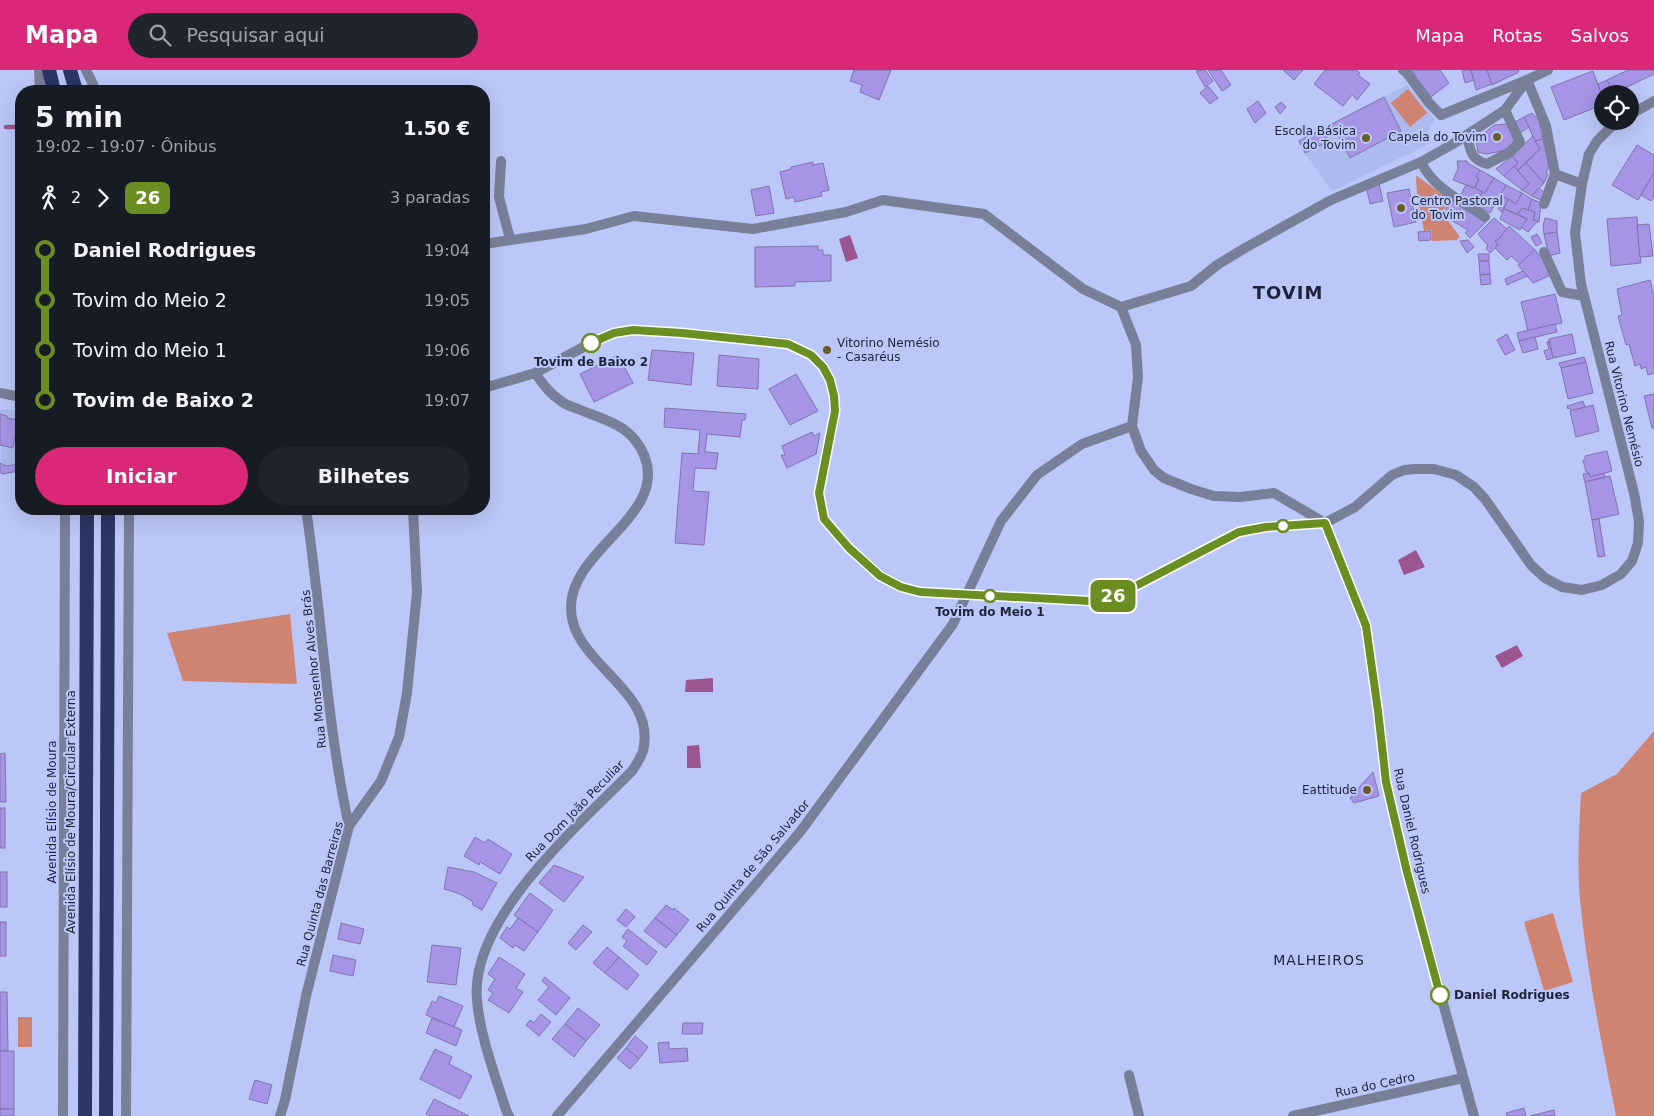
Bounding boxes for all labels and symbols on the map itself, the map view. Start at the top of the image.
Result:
place label: Escola Básica do Tovim [1275,124,1356,152]
place label: Capela do Tovim [1388,130,1487,144]
marker: Capela do Tovim [1491,131,1503,143]
marker: Escola Básica do Tovim [1360,132,1372,144]
place label: Centro Pastoral do Tovim [1411,194,1503,222]
marker: Centro Pastoral do Tovim [1395,202,1407,214]
district label: TOVIM [1253,282,1323,303]
marker: Tovim de Baixo 2 [581,333,601,353]
place label: Vitorino Nemésio - Casaréus [837,336,940,364]
street label: Rua Vitorino Nemésio [1602,340,1646,468]
marker: Vitorino Nemésio - Casaréus [821,344,833,356]
place label: Tovim de Baixo 2 [534,355,648,369]
unlabelled marker [1276,519,1290,533]
line badge: 26 [1090,580,1136,612]
street label: Rua Monsenhor Alves Brás [299,589,329,749]
marker: Tovim do Meio 1 [983,589,997,603]
place label: Tovim do Meio 1 [935,605,1045,619]
street label: Avenida Elísio de Moura/Circular Externa [64,690,78,934]
street label: Avenida Elísio de Moura [45,740,59,884]
street label: Rua Dom João Peculiar [523,757,627,865]
street label: Rua Daniel Rodrigues [1391,767,1433,895]
place label: Eattitude [1302,783,1357,797]
marker: Eattitude [1361,784,1373,796]
street label: Rua Quinta de São Salvador [694,797,812,935]
street label: Rua Quinta das Barreiras [294,820,346,968]
district label: MALHEIROS [1273,952,1365,968]
marker: Daniel Rodrigues [1430,985,1450,1005]
place label: Daniel Rodrigues [1454,988,1570,1002]
street label: Rua do Cedro [1334,1070,1416,1100]

